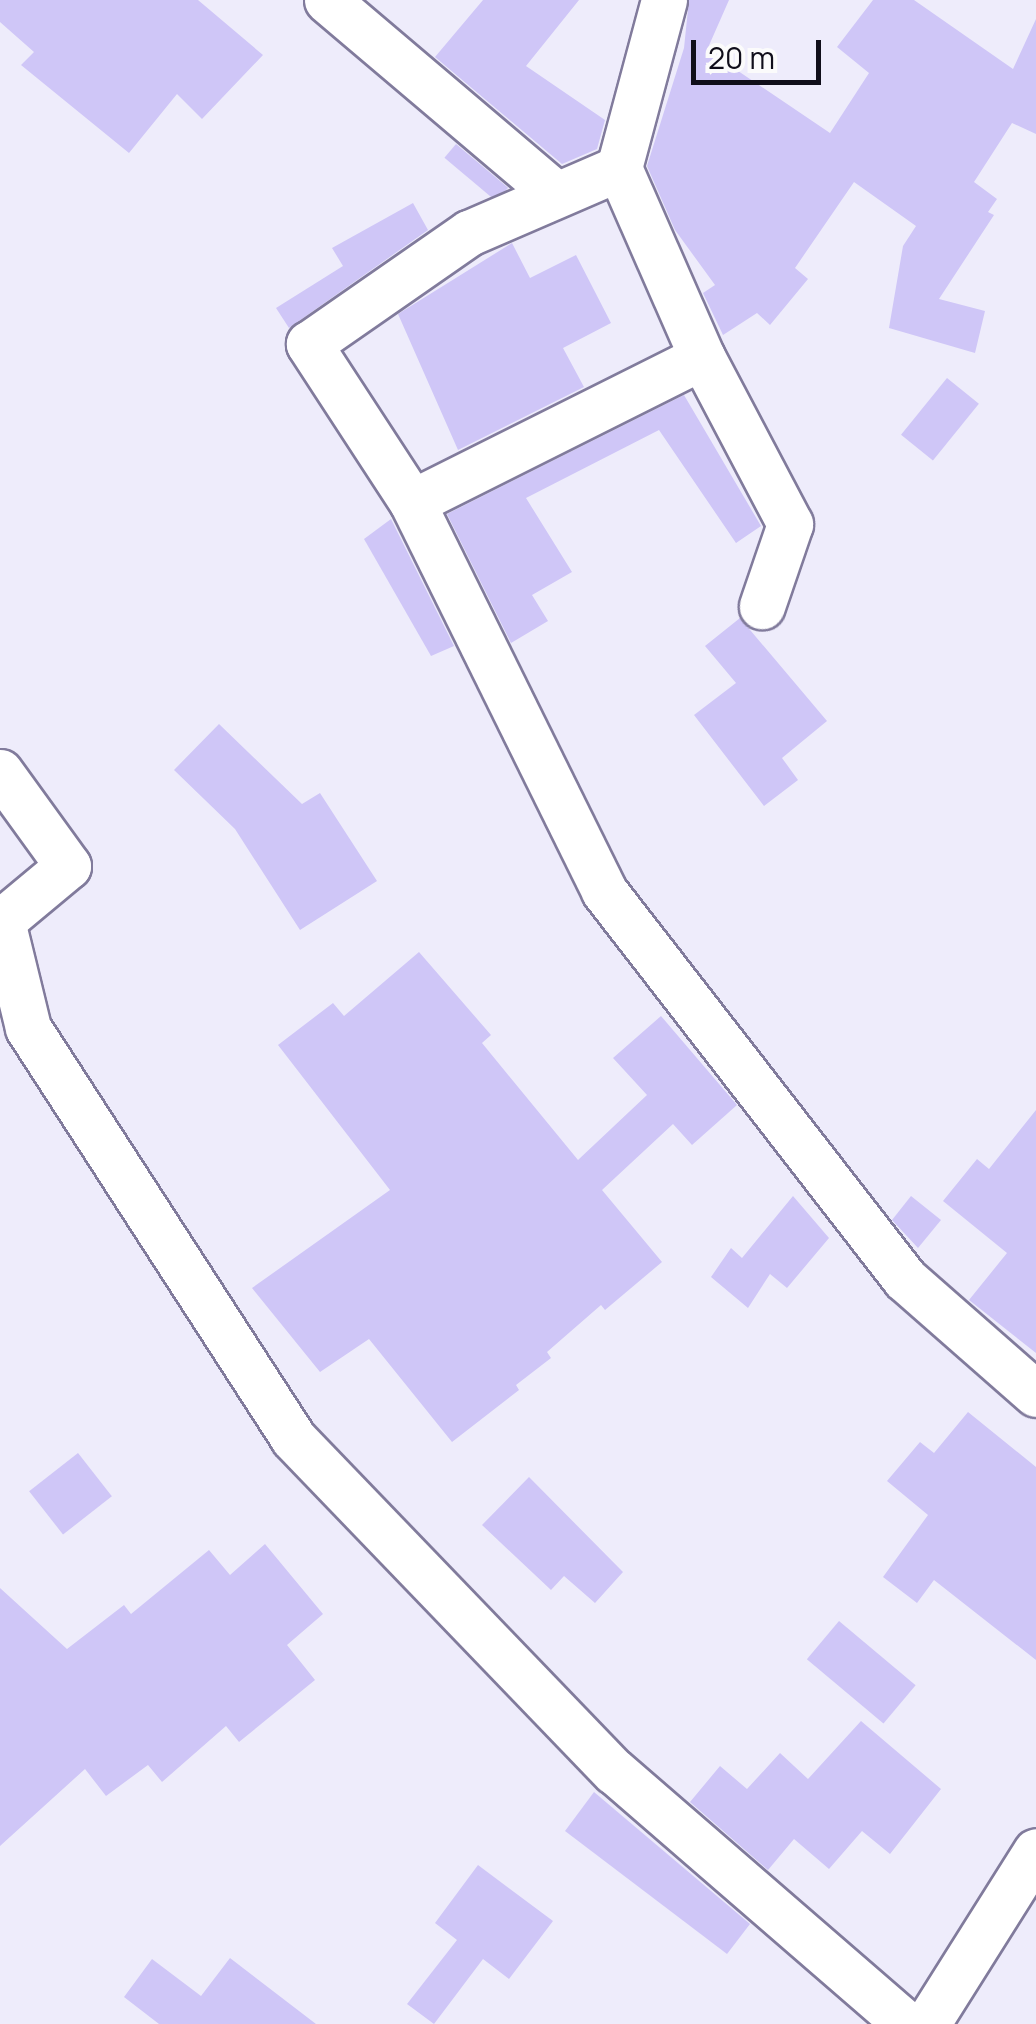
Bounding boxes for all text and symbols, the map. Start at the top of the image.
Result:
scale bar [696,20,826,82]
text: 20 m [708,37,775,78]

